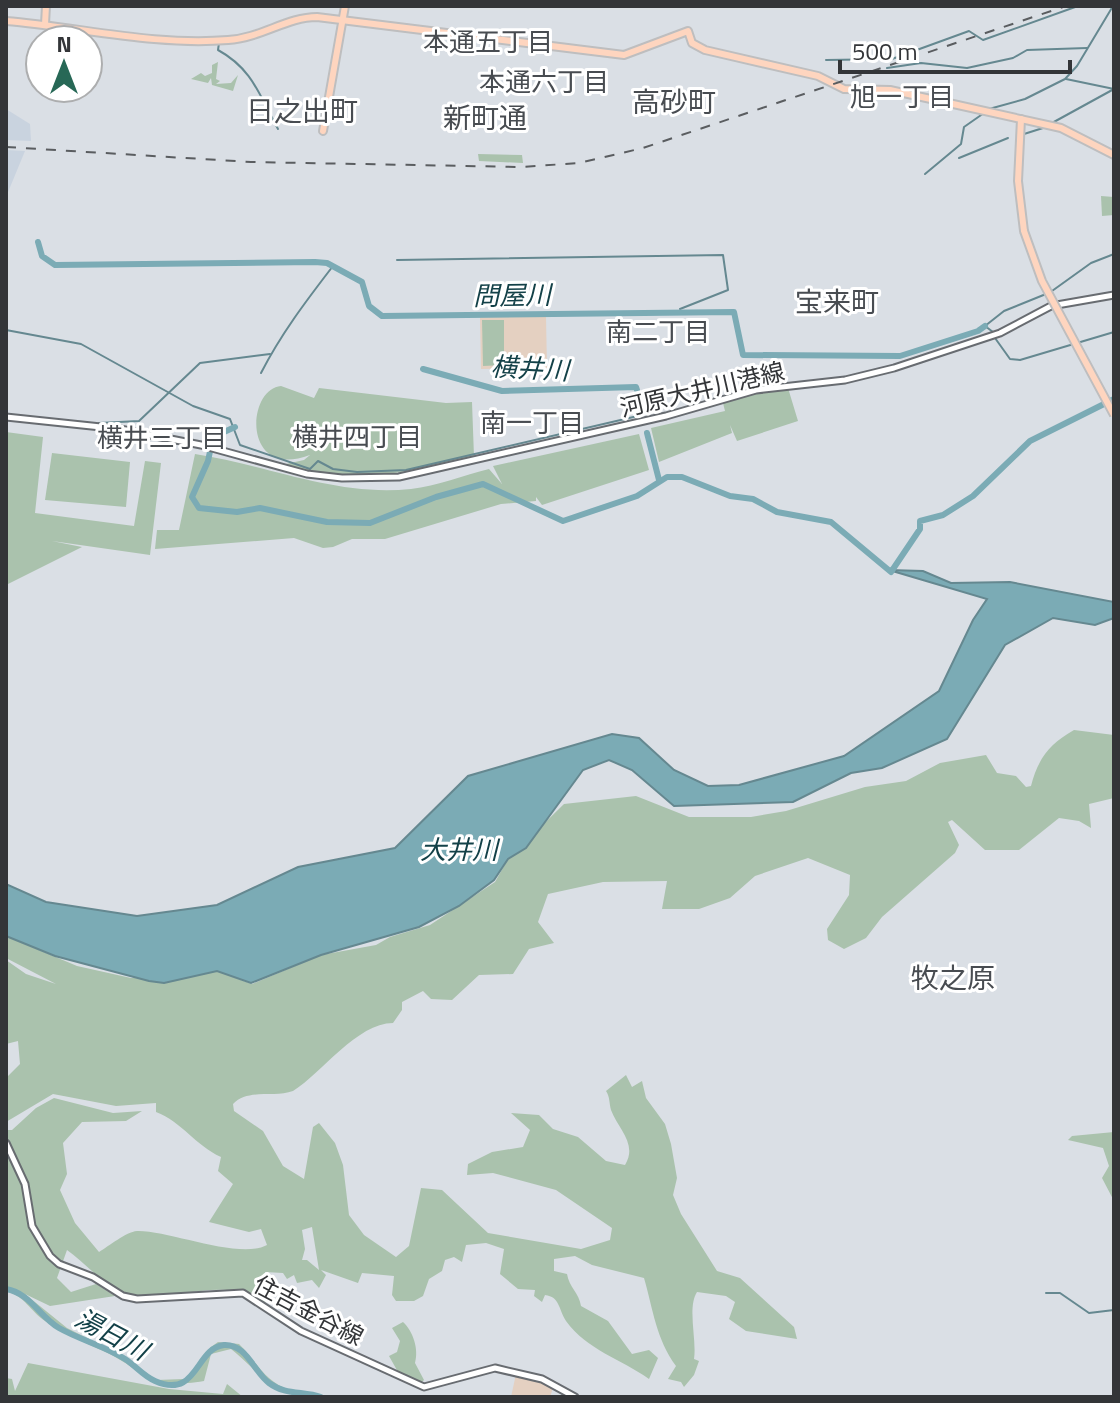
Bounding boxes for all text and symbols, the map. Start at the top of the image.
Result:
district label: 本通五丁目 [423,22,553,61]
north arrow [24,24,104,104]
scale bar [840,24,1070,74]
text: N [56,27,72,61]
text: 500 m [852,33,918,69]
district label: 本通六丁目 [479,62,609,101]
district label: 旭一丁目 [850,77,954,116]
district label: 高砂町 [632,80,716,123]
district label: 日之出町 [246,89,358,132]
district label: 新町通 [443,96,527,139]
water label: 問屋川 [473,275,554,315]
district label: 宝来町 [795,280,879,323]
district label: 南二丁目 [606,312,710,351]
water label: 横井川 [490,346,573,390]
street label: 河原大井川港線 [616,353,788,425]
district label: 南一丁目 [480,403,584,442]
district label: 横井四丁目 [292,417,422,456]
district label: 横井三丁目 [97,418,227,457]
water label: 大井川 [420,830,501,869]
district label: 牧之原 [911,956,995,999]
street label: 住吉金谷線 [248,1266,370,1354]
water label: 湯日川 [68,1298,158,1371]

